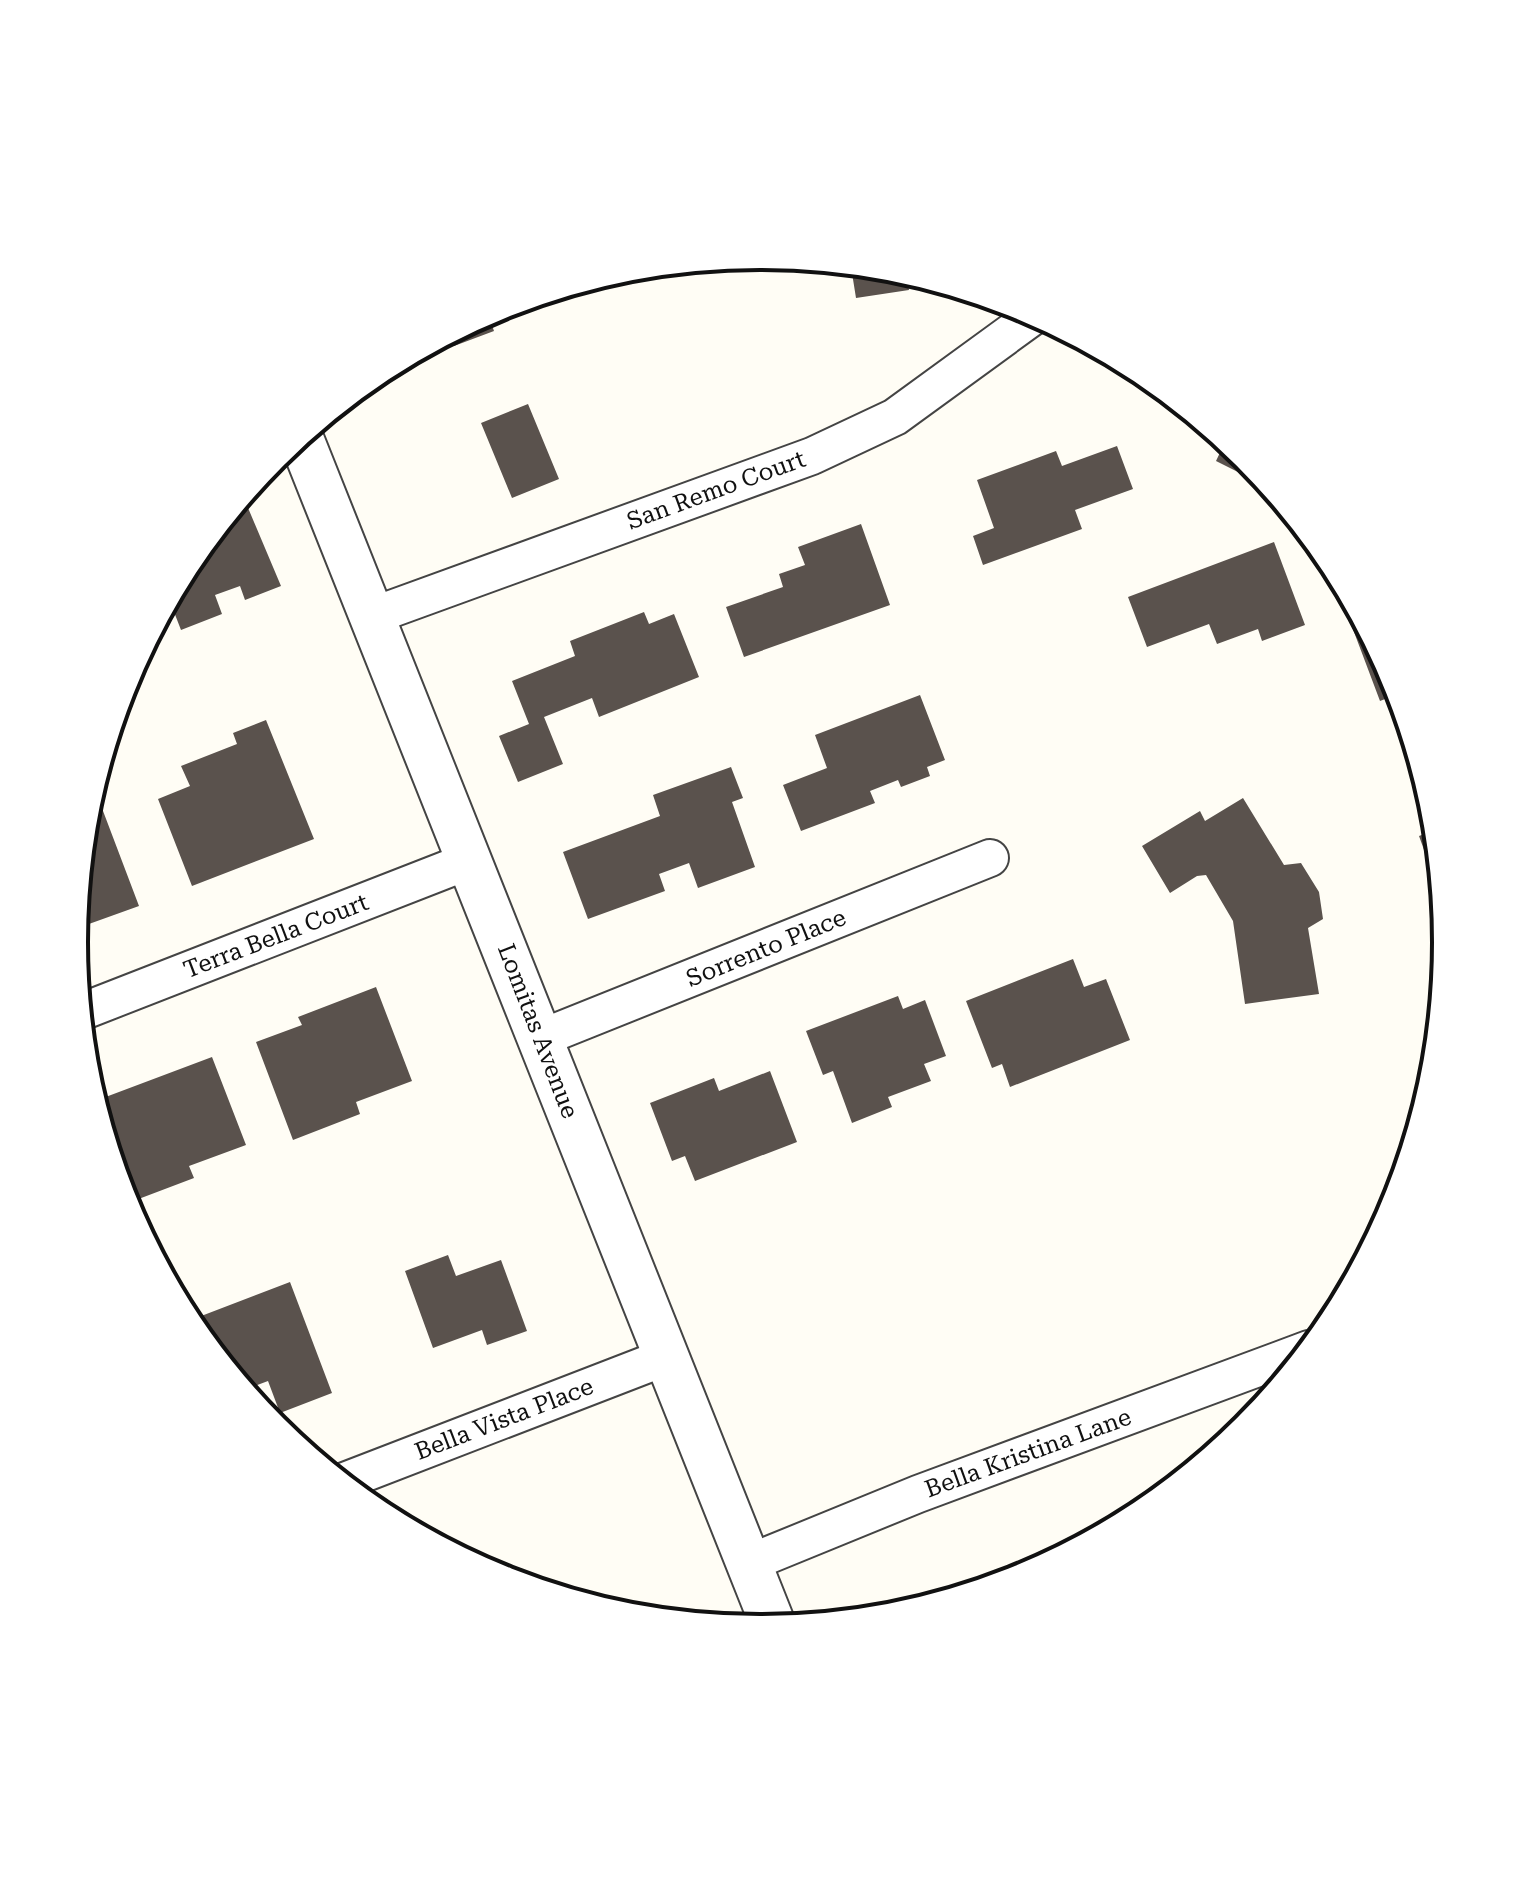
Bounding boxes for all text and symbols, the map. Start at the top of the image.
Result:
street label: San Remo Court [623,445,809,535]
street label: Terra Bella Court [180,888,372,984]
street label: Sorrento Place [682,903,850,993]
street label: Lomitas Avenue [492,940,584,1122]
street label: Bella Vista Place [411,1372,597,1466]
street label: Bella Kristina Lane [921,1403,1135,1503]

